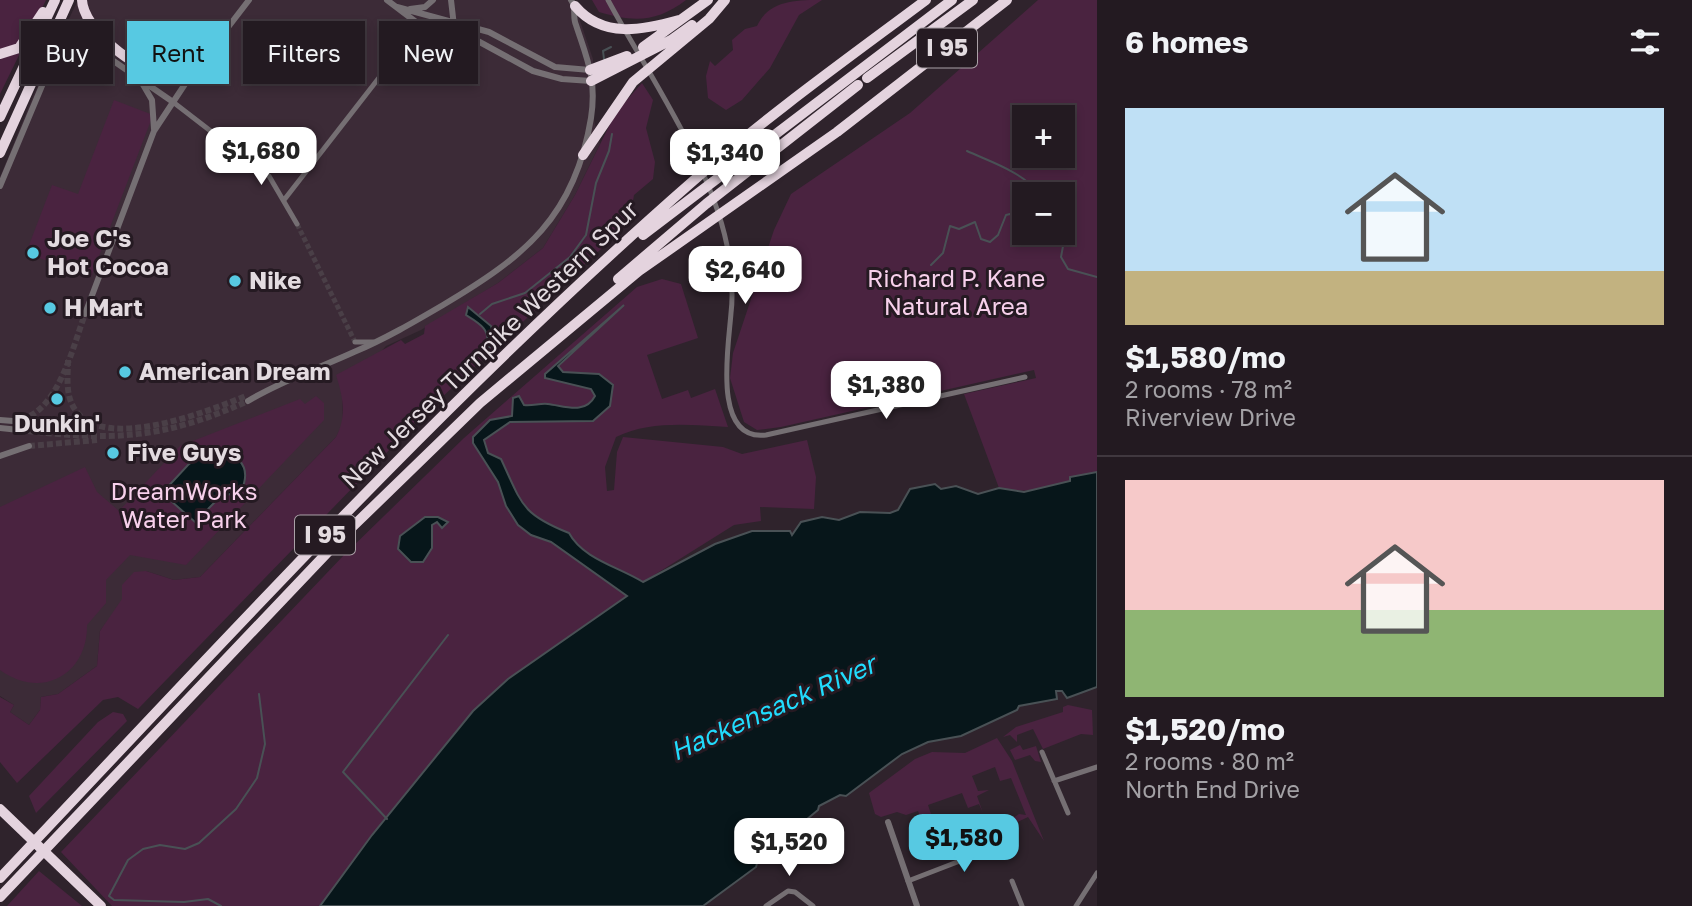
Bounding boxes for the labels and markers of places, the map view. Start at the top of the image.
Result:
pin: $1,680 [204,128,318,187]
pin: $1,340 [668,130,782,189]
place label: Joe C's Hot Cocoa [47,223,169,280]
marker: Joe C's Hot Cocoa [25,245,41,261]
pin: $2,640 [688,246,802,306]
place label: Nike [249,265,301,294]
marker: Nike [227,273,243,289]
place label: H Mart [64,292,143,321]
marker: H Mart [42,300,58,316]
place label: American Dream [139,356,331,385]
pin: $1,380 [829,362,943,421]
marker: American Dream [117,364,133,380]
marker: Dunkin' [49,391,65,407]
place label: Dunkin' [14,408,100,437]
place label: Five Guys [127,437,241,466]
marker: Five Guys [105,445,121,461]
pin: $1,580 [907,814,1021,874]
pin: $1,520 [732,818,846,878]

